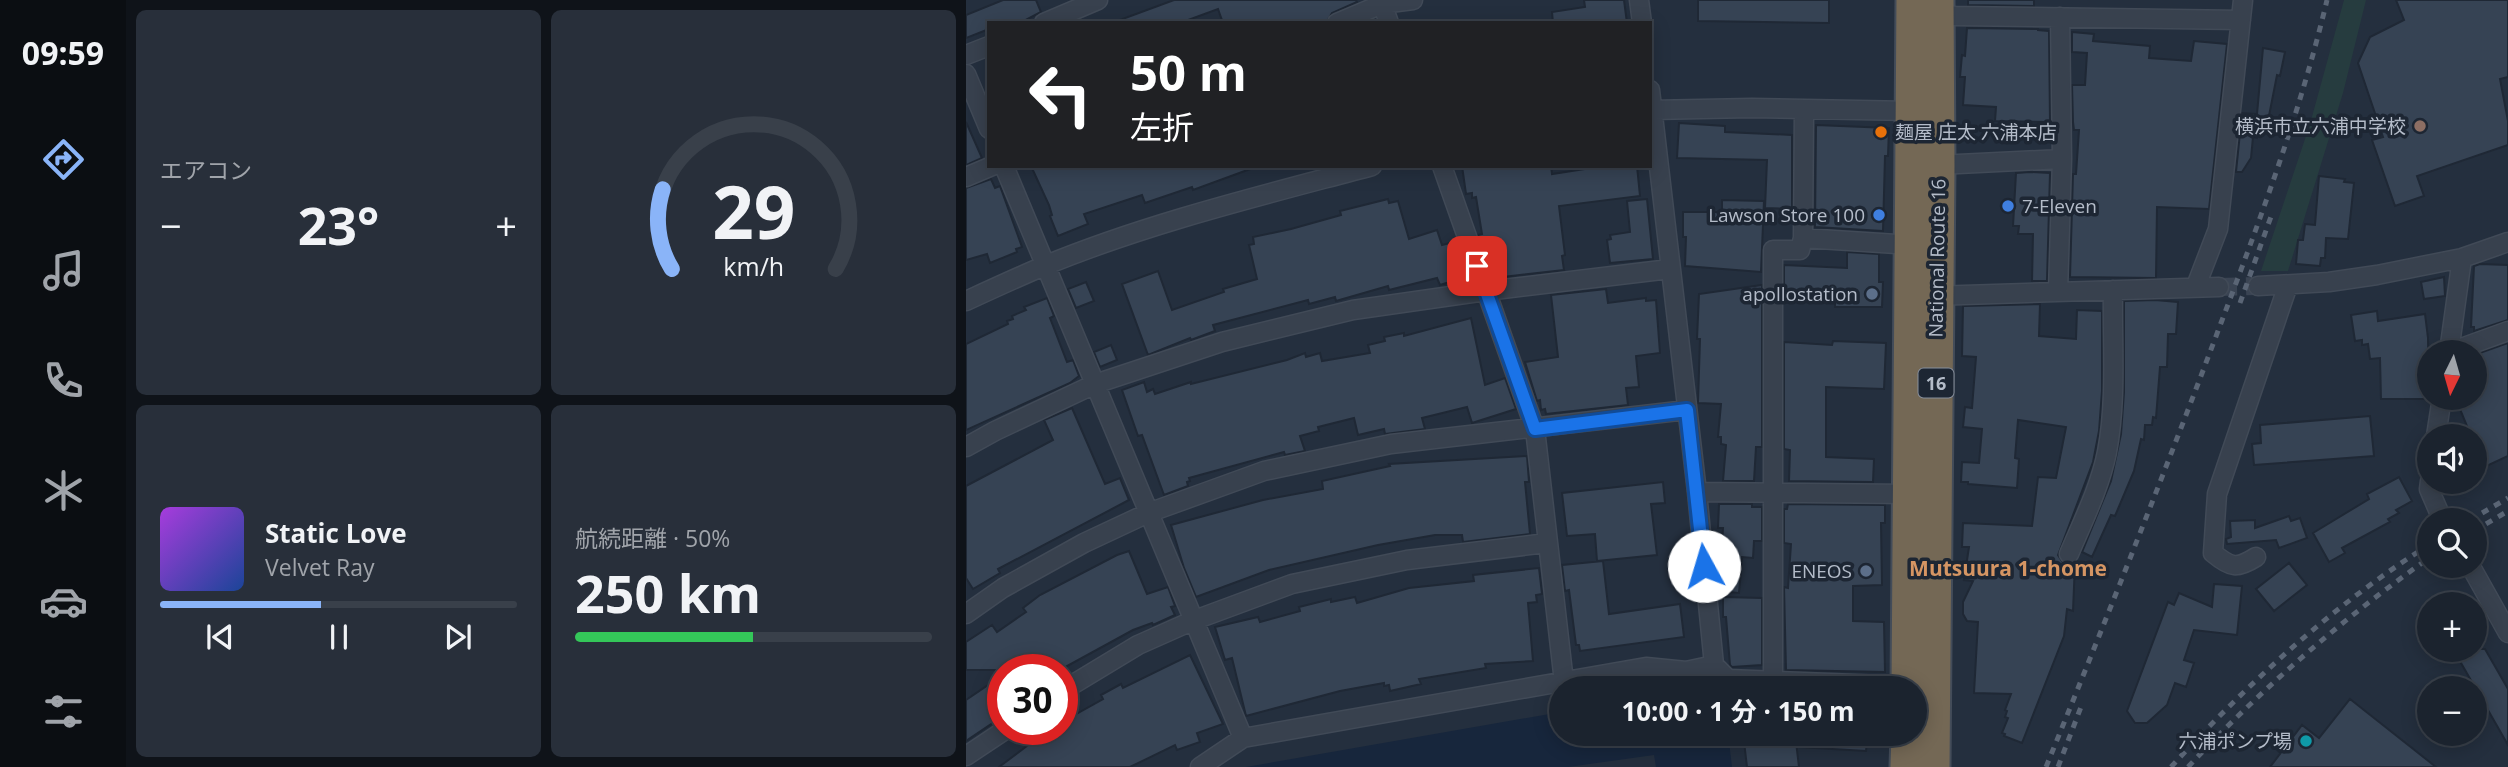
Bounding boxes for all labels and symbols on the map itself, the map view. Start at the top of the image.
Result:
place label: 横浜市立六浦中学校 [2235,113,2406,139]
marker: 横浜市立六浦中学校 [2412,118,2428,134]
place label: 麺屋 庄太 六浦本店 [1895,119,2057,145]
marker: 麺屋 庄太 六浦本店 [1873,124,1889,140]
street label: National Route 16 [1923,178,1951,338]
place label: 7-Eleven [2022,193,2097,219]
marker: 7-Eleven [2000,198,2016,214]
place label: Lawson Store 100 [1708,202,1865,228]
marker: Lawson Store 100 [1871,207,1887,223]
pin [1447,236,1507,296]
place label: apollostation [1742,281,1858,307]
marker: apollostation [1864,286,1880,302]
north arrow [2417,340,2487,410]
road number: 16 [1919,368,1954,398]
position arrow [1667,529,1741,603]
district label: Mutsuura 1-chome [1909,554,2107,582]
place label: ENEOS [1791,558,1852,584]
marker: ENEOS [1858,563,1874,579]
speed limit sign: 30 [987,654,1078,745]
place label: 六浦ポンプ場 [2179,728,2292,754]
marker: 六浦ポンプ場 [2298,733,2314,749]

